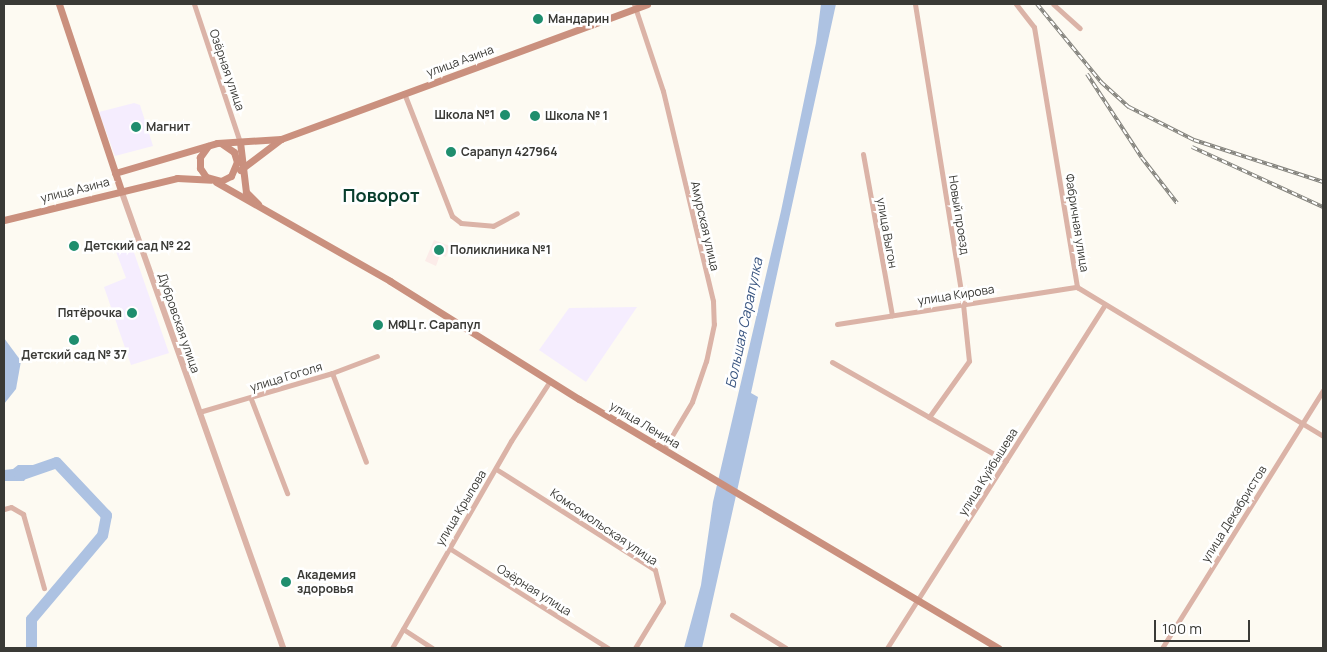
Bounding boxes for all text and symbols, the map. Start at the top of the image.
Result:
place label: Мандарин [548,12,609,26]
marker: Мандарин [532,13,544,25]
street label: Озёрная улица [206,27,248,113]
street label: улица Азина [424,42,496,80]
place label: Школа №1 [434,108,495,122]
marker: Школа №1 [499,109,511,121]
place label: Школа № 1 [545,109,608,123]
marker: Школа № 1 [529,110,541,122]
place label: Магнит [146,120,190,134]
marker: Магнит [130,121,142,133]
place label: Сарапул 427964 [461,145,558,159]
marker: Сарапул 427964 [445,146,457,158]
street label: Фабричная улица [1062,173,1092,273]
street label: улица Азина [39,174,111,206]
street label: Новый проезд [946,174,972,256]
street label: Амурская улица [688,180,722,272]
district label: Поворот [343,184,419,206]
street label: улица Выгон [874,197,900,269]
place label: Детский сад № 22 [84,239,191,253]
marker: Детский сад № 22 [68,240,80,252]
marker: Поликлиника №1 [432,243,446,257]
place label: Поликлиника №1 [450,243,551,257]
water label: Большая Сарапулка [722,256,766,390]
street label: Дубровская улица [155,271,203,375]
street label: улица Кирова [917,282,995,308]
place label: Пятёрочка [58,306,122,320]
marker: Пятёрочка [126,307,138,319]
place label: МФЦ г. Сарапул [388,318,480,332]
marker: МФЦ г. Сарапул [372,319,384,331]
marker: Детский сад № 37 [68,334,80,346]
place label: Детский сад № 37 [21,348,127,362]
street label: улица Гоголя [248,359,324,395]
street label: улица Ленина [607,398,683,452]
street label: улица Куйбышева [955,426,1021,518]
street label: улица Декабристов [1198,463,1270,565]
street label: улица Крылова [433,468,489,548]
street label: Комсомольская улица [548,486,660,568]
street label: Озёрная улица [494,561,574,619]
place label: Академия здоровья [297,568,356,596]
marker: Академия здоровья [279,575,293,589]
scale bar [1157,610,1253,642]
text: 100 m [1162,618,1202,639]

